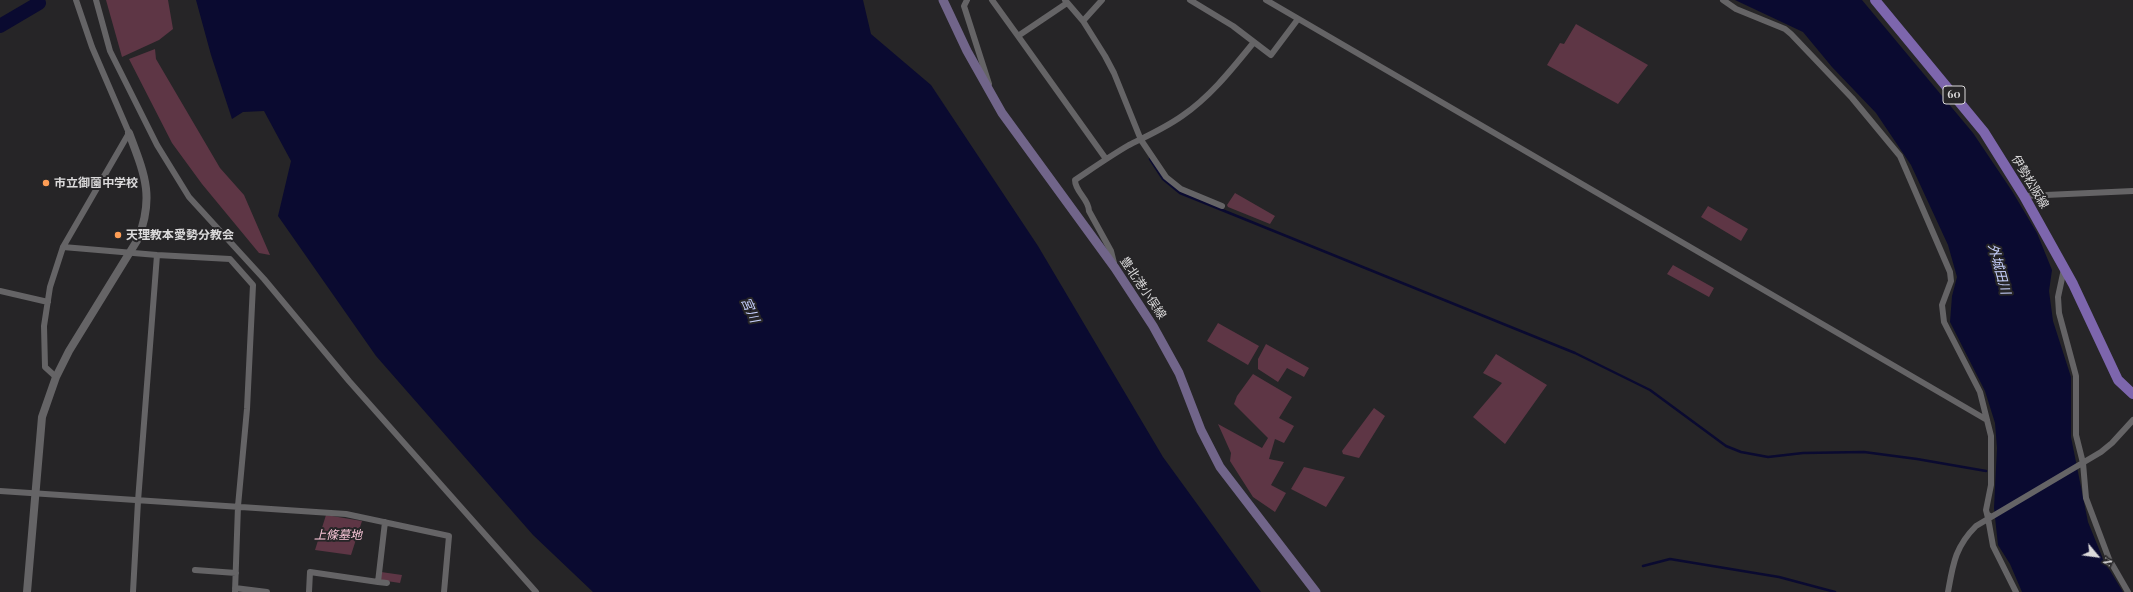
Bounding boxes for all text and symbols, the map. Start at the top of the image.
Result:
road number: 60 [1943,86,1965,104]
street label: 伊勢松阪線 [2008,153,2052,211]
place label: 市立御薗中学校 [54,176,138,190]
marker: 市立御薗中学校 [41,178,51,188]
place label: 天理教本愛勢分教会 [126,228,234,242]
marker: 天理教本愛勢分教会 [113,230,123,240]
water label: 外城田川 [1985,242,2013,296]
street label: 豊北港小俣線 [1117,254,1169,322]
water label: 宮川 [738,295,762,325]
park label: 上條墓地 [314,528,362,542]
north arrow [2077,536,2117,576]
text: N [2099,555,2116,569]

